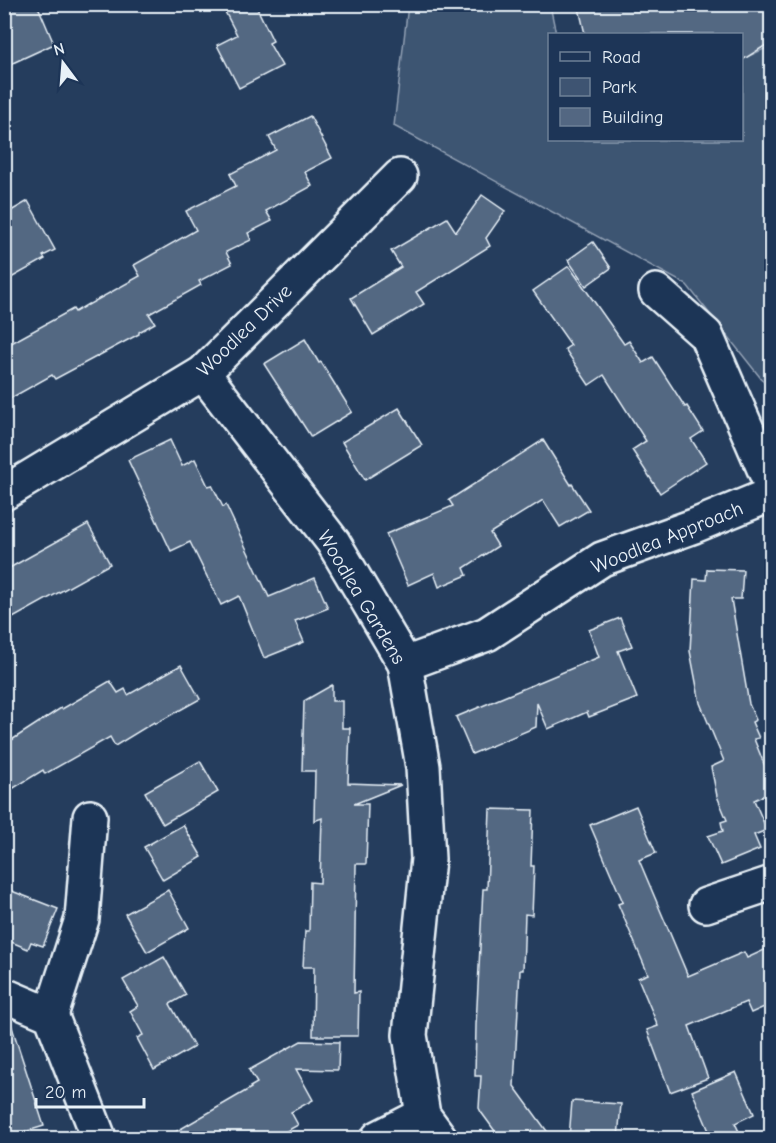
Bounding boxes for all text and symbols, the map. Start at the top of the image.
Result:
north arrow [33,33,93,93]
legend [548,33,743,141]
text: N [52,39,67,60]
text: Road [602,47,641,68]
text: Park [602,77,637,98]
text: Building [602,107,664,128]
street label: Woodlea Drive [192,279,296,381]
street label: Woodlea Approach [588,497,746,578]
street label: Woodlea Gardens [313,526,410,668]
scale bar [36,1071,144,1109]
text: 20 m [45,1082,86,1103]

